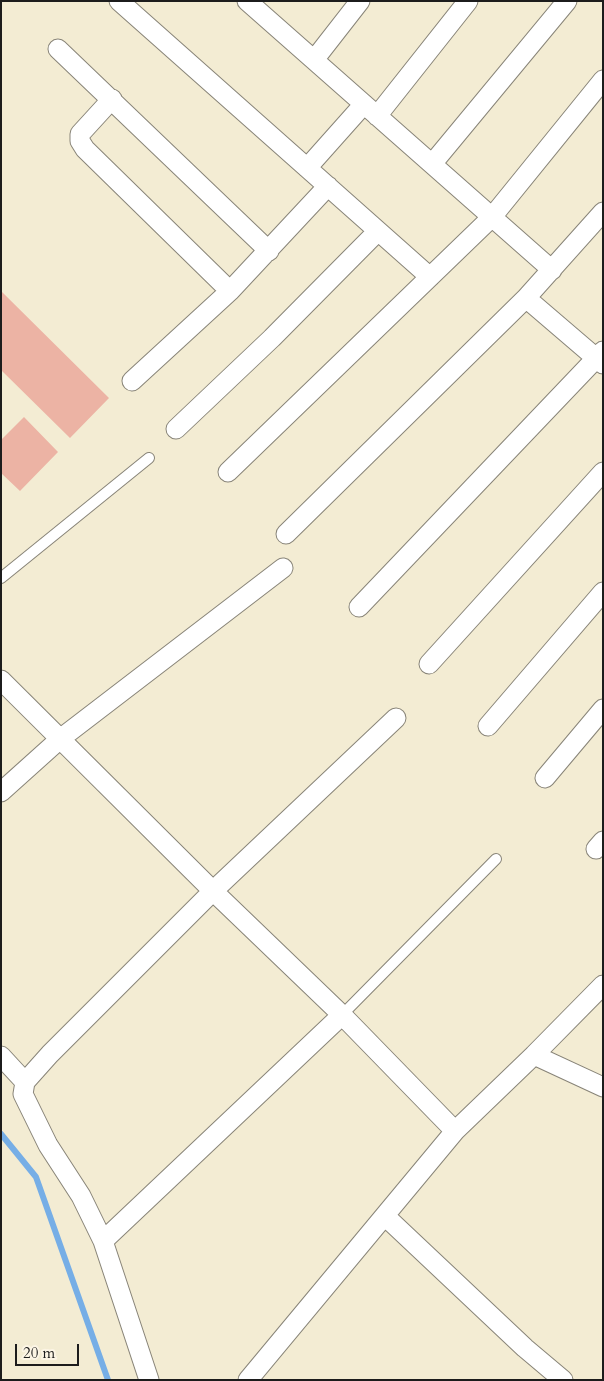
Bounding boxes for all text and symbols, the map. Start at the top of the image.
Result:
scale bar [18,1334,81,1366]
text: 20 m [23,1343,55,1363]

